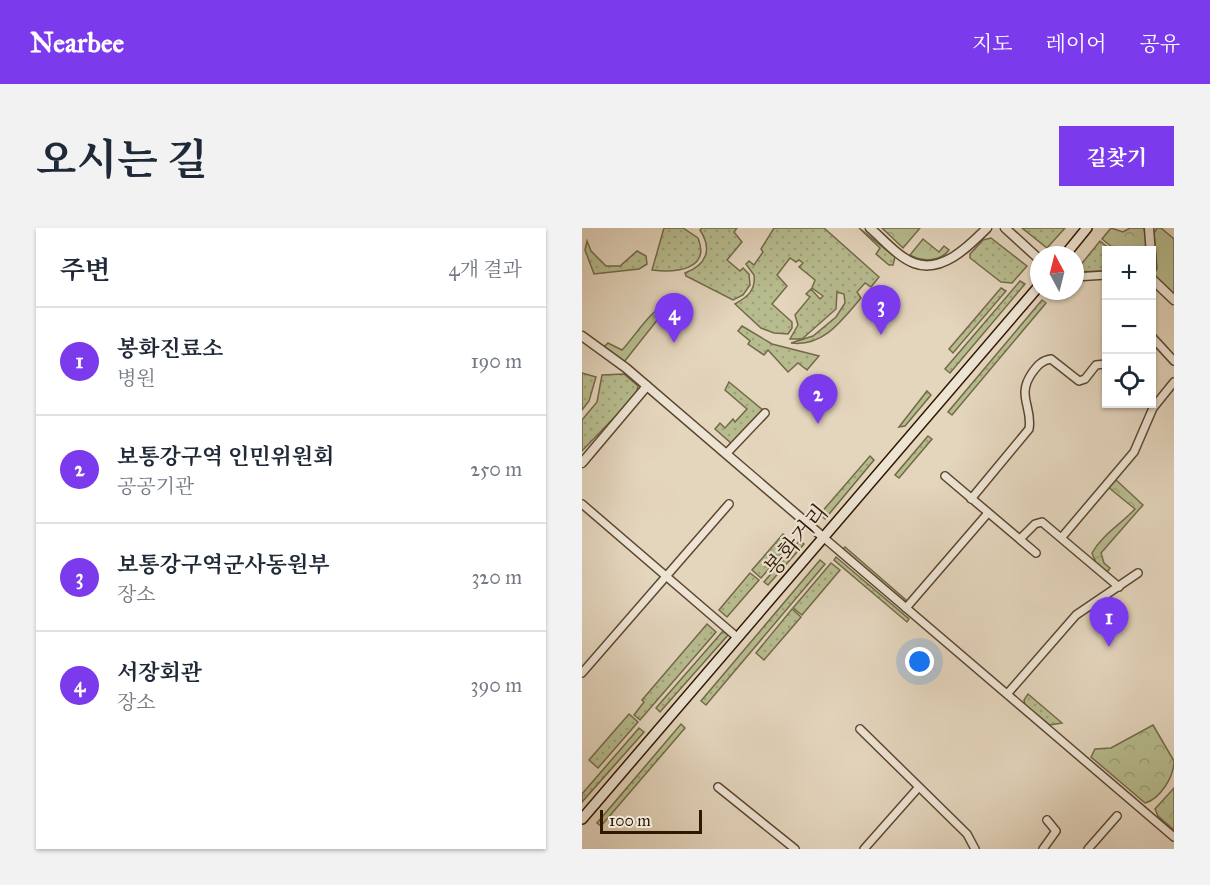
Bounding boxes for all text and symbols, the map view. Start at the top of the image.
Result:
text: Nearbee [30,25,124,60]
text: 지도 [972,31,1013,57]
text: 레이어 [1046,31,1106,57]
text: 공유 [1139,31,1180,57]
button: 길찾기 [1059,126,1174,186]
text: 오시는 길 [36,134,207,186]
north arrow [1030,246,1084,300]
map controls [1102,246,1156,408]
button: + [1102,246,1156,300]
text: 주변 [60,254,110,286]
text: 4개 결과 [449,257,522,281]
pin: 3 [862,285,900,335]
pin: 4 [654,294,694,343]
button: − [1102,300,1156,354]
text: 봉화진료소 [117,335,223,362]
text: 1 [76,349,83,373]
text: 190 m [471,349,522,373]
button: locate [1102,354,1156,408]
text: 병원 [117,366,156,390]
pin: 2 [798,374,838,424]
text: 보통강구역 인민위원회 [117,443,334,470]
text: 2 [75,457,84,481]
text: 250 m [470,457,522,481]
text: 공공기관 [117,474,194,498]
street label: 봉화거리 [758,499,834,581]
text: 보통강구역군사동원부 [117,551,330,578]
text: 3 [76,565,84,589]
text: 320 m [471,565,522,589]
text: 장소 [117,582,156,606]
pin: 1 [1090,598,1128,647]
your location [905,647,934,676]
text: 서장회관 [117,659,202,686]
text: 4 [74,673,85,697]
text: 390 m [471,673,522,697]
text: 장소 [117,690,156,714]
scale bar [600,807,702,834]
text: 100 m [609,811,651,830]

